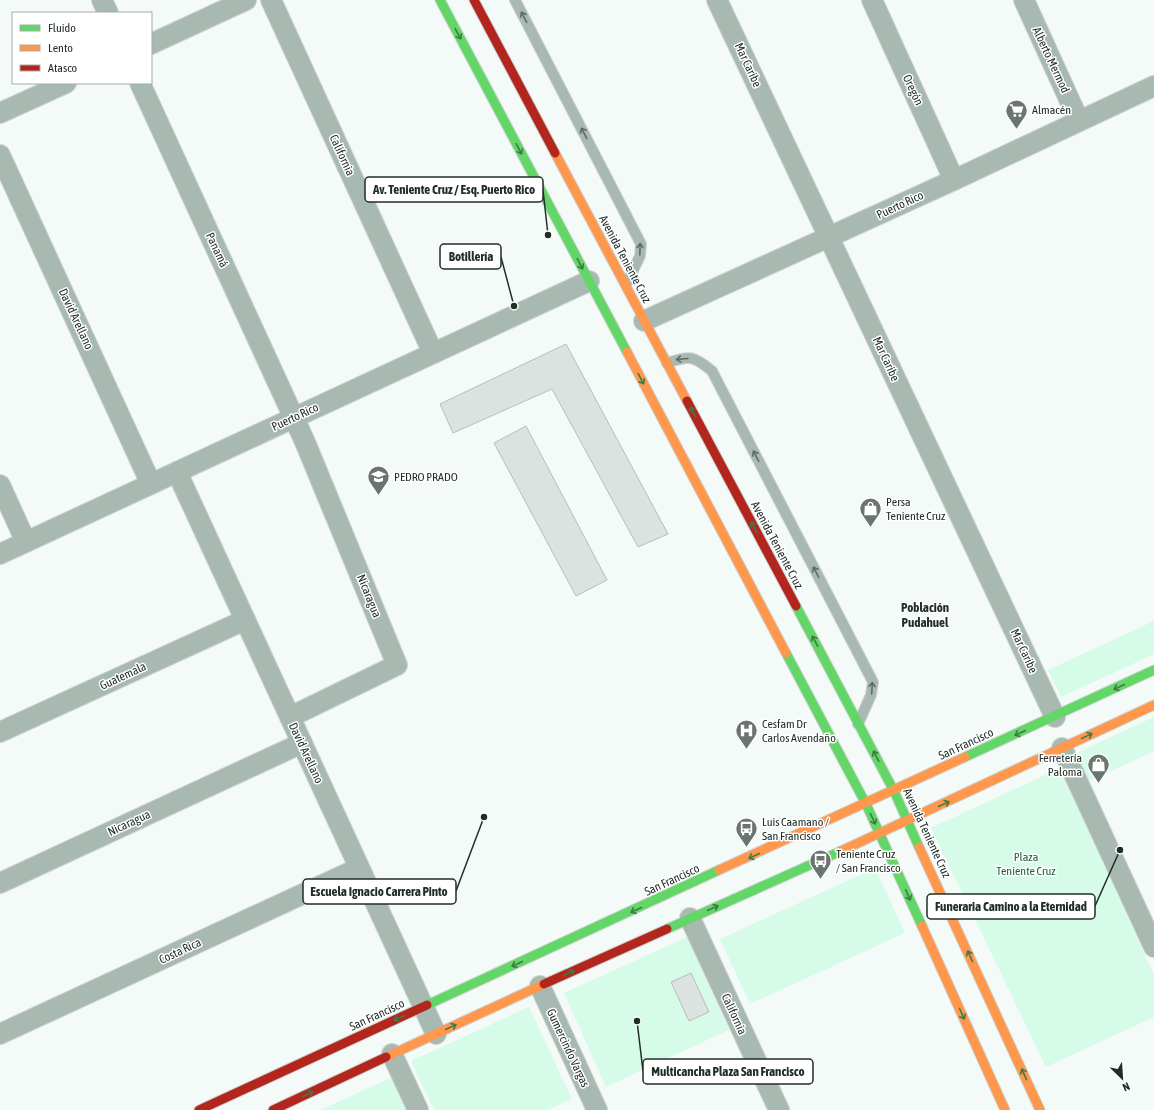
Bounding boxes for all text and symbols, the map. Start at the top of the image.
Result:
legend [12,12,152,84]
one-way arrow [520,12,528,24]
text: Fluido [48,21,76,35]
street label: Alberto Mermod [1030,25,1072,95]
one-way arrow [455,28,463,40]
text: Lento [48,41,73,55]
street label: Mar Caribe [732,41,764,89]
text: Atasco [48,61,78,75]
street label: Oregón [900,72,926,108]
supermarket icon: Almacén [1003,97,1029,130]
place label: Almacén [1032,103,1071,117]
one-way arrow [580,127,587,139]
street label: California [326,132,358,178]
one-way arrow [516,143,524,155]
callout: Av. Teniente Cruz / Esq. Puerto Rico [365,177,543,202]
text: Av. Teniente Cruz / Esq. Puerto Rico [372,182,535,197]
street label: Puerto Rico [874,188,926,222]
street label: Avenida Teniente Cruz [596,213,654,306]
street label: Panamá [203,230,231,270]
one-way arrow [636,243,644,256]
callout: Botillería [440,244,501,269]
text: Botillería [449,249,493,264]
one-way arrow [577,258,585,270]
street label: David Arellano [56,286,96,352]
street label: Mar Caribe [870,335,902,383]
one-way arrow [676,356,689,363]
one-way arrow [638,373,645,385]
street label: Puerto Rico [269,400,321,434]
one-way arrow [688,406,696,418]
one-way arrow [752,450,759,462]
school or university icon: PEDRO PRADO [366,464,392,497]
place label: PEDRO PRADO [394,470,458,484]
place label: Persa Teniente Cruz [886,495,946,523]
shop icon: Persa Teniente Cruz [857,496,883,529]
street label: Avenida Teniente Cruz [748,499,806,592]
one-way arrow [749,521,757,533]
one-way arrow [812,566,819,578]
street label: Nicaragua [354,572,384,620]
district label: Población Pudahuel [901,600,949,630]
street label: Mar Caribe [1008,627,1040,675]
one-way arrow [810,636,818,648]
street label: Guatemala [98,659,148,693]
one-way arrow [868,682,876,695]
one-way arrow [1113,684,1125,691]
place label: Cesfam Dr Carlos Avendaño [762,717,836,745]
hospital icon: Cesfam Dr Carlos Avendaño [734,718,760,751]
street label: David Arellano [286,720,326,786]
street label: San Francisco [936,725,996,763]
one-way arrow [1014,730,1026,737]
one-way arrow [1081,732,1093,739]
one-way arrow [871,750,879,762]
place label: Ferretería Paloma [1039,751,1082,779]
shop icon: Ferretería Paloma [1085,752,1111,785]
street label: Avenida Teniente Cruz [900,786,954,881]
one-way arrow [938,800,950,807]
street label: Nicaragua [106,807,152,839]
one-way arrow [870,813,877,825]
place label: Luis Caamano / San Francisco [762,815,829,843]
bus stop icon: Luis Caamano / San Francisco [733,816,759,849]
place label: Teniente Cruz / San Francisco [836,847,901,875]
bus stop icon: Teniente Cruz / San Francisco [807,848,833,881]
park label: Plaza Teniente Cruz [996,850,1056,878]
one-way arrow [748,853,760,860]
street label: San Francisco [642,861,702,899]
callout: Escuela Ignacio Carrera Pinto [303,879,456,904]
text: Escuela Ignacio Carrera Pinto [310,884,448,899]
one-way arrow [905,889,912,901]
callout: Funeraria Camino a la Eternidad [927,894,1095,919]
text: Funeraria Camino a la Eternidad [935,899,1087,914]
one-way arrow [707,904,719,911]
one-way arrow [630,907,642,914]
street label: Costa Rica [157,935,203,967]
one-way arrow [966,950,973,962]
one-way arrow [512,961,524,968]
one-way arrow [563,968,575,976]
street label: California [718,991,750,1037]
street label: San Francisco [347,996,407,1034]
street label: Gumercindo Vargas [544,1007,592,1089]
one-way arrow [958,1007,966,1019]
one-way arrow [394,1015,406,1022]
one-way arrow [445,1023,457,1030]
north arrow [1102,1058,1142,1098]
callout: Multicancha Plaza San Francisco [643,1059,813,1084]
text: Multicancha Plaza San Francisco [651,1064,805,1079]
one-way arrow [1020,1069,1027,1081]
text: N [1121,1080,1132,1094]
one-way arrow [302,1090,314,1097]

